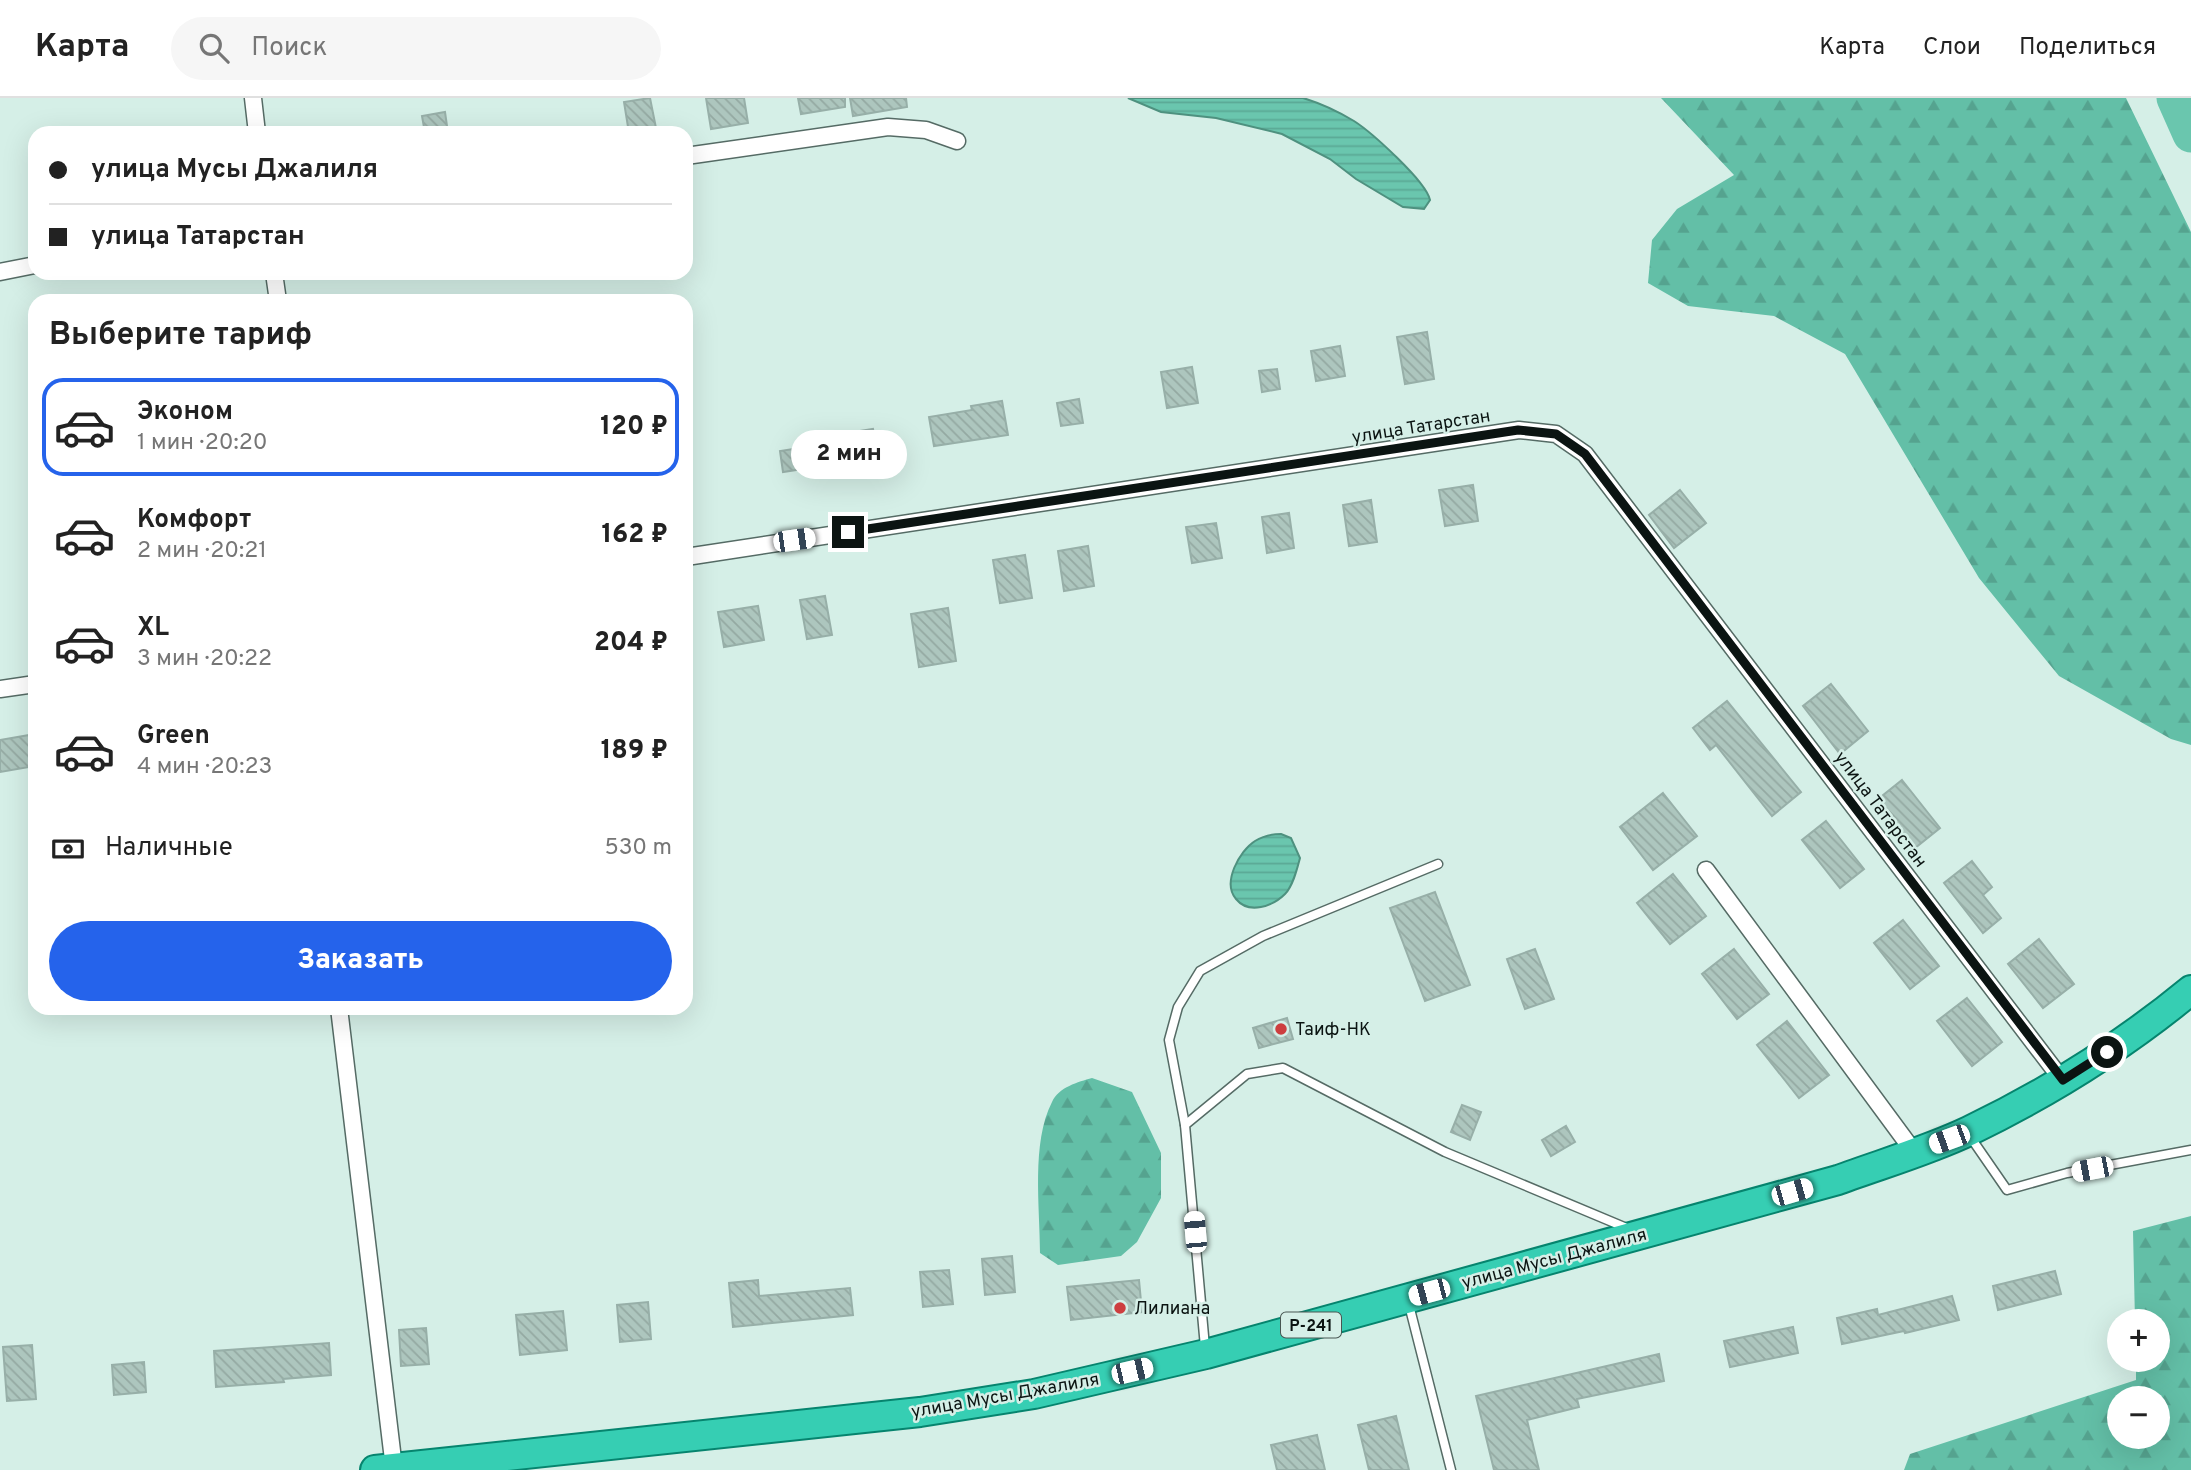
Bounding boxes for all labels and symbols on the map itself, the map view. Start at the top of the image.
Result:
street label: улица Татарстан [1350,405,1492,450]
callout: 2 мин [790,430,906,480]
route end [832,516,864,548]
car [772,527,817,553]
street label: улица Татарстан [1828,747,1931,873]
place label: Таиф-НК [1295,1019,1371,1042]
marker: Таиф-НК [1273,1021,1289,1037]
route start [2091,1036,2123,1068]
car [1926,1122,1973,1156]
car [2070,1155,2115,1183]
car [1769,1176,1816,1208]
car [1183,1210,1208,1254]
street label: улица Мусы Джалиля [1459,1224,1649,1295]
car [1406,1276,1453,1308]
place label: Лилиана [1134,1298,1210,1321]
marker: Лилиана [1112,1300,1128,1316]
road number: Р-241 [1281,1312,1341,1338]
car [1110,1356,1155,1386]
street label: улица Мусы Джалиля [909,1369,1101,1424]

